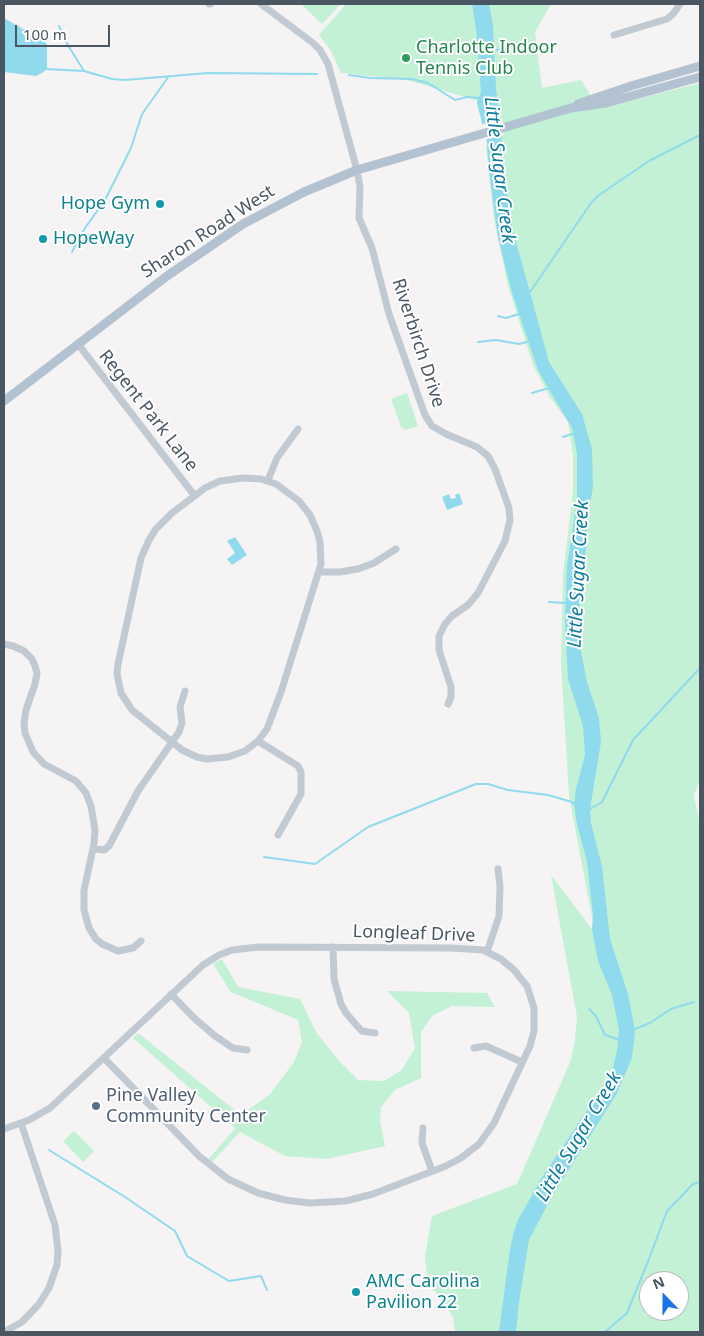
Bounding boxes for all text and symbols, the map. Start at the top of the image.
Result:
scale bar [18,15,112,47]
text: 100 m [23,24,67,44]
place label: Charlotte Indoor Tennis Club [416,37,557,80]
marker: Charlotte Indoor Tennis Club [400,52,412,64]
water label: Little Sugar Creek [479,95,519,245]
street label: Sharon Road West [137,181,279,283]
place label: Hope Gym [61,193,150,215]
marker: Hope Gym [154,198,166,210]
place label: HopeWay [53,228,134,250]
marker: HopeWay [37,233,49,245]
street label: Riverbirch Drive [387,276,449,410]
street label: Regent Park Lane [94,346,202,476]
water label: Little Sugar Creek [564,500,594,648]
street label: Longleaf Drive [352,921,476,947]
water label: Little Sugar Creek [531,1068,627,1206]
place label: Pine Valley Community Center [106,1085,266,1128]
marker: Pine Valley Community Center [90,1100,102,1112]
place label: AMC Carolina Pavilion 22 [366,1271,480,1314]
north arrow [639,1271,689,1321]
text: N [650,1272,667,1294]
marker: AMC Carolina Pavilion 22 [350,1286,362,1298]

